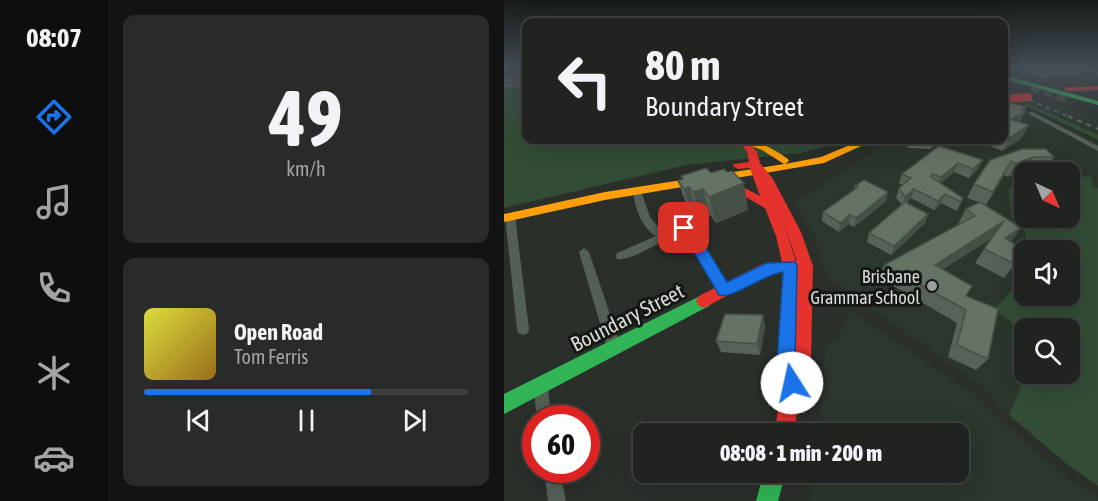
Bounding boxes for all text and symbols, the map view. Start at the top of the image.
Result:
text: 08:07 [26,22,82,53]
text: 80 m [645,41,720,89]
icon: left [546,42,624,120]
text: 49 [269,73,343,163]
text: Boundary Street [645,91,804,122]
icon: directions [33,96,75,138]
text: km/h [286,157,326,180]
north arrow [1014,162,1080,228]
map controls [1014,162,1080,384]
icon: music [33,181,75,223]
pin [658,202,709,253]
icon: arrive [667,211,700,244]
button: sound [1014,240,1080,306]
place label: Brisbane Grammar School [810,266,920,308]
icon: phone [33,267,75,309]
street label: Boundary Street [566,278,688,356]
marker: Brisbane Grammar School [925,279,939,293]
button: search [1014,318,1080,384]
text: Open Road [234,319,323,345]
text: Tom Ferris [234,345,308,368]
position arrow [760,351,824,415]
icon: climate [33,352,75,394]
icon: previous [182,404,215,437]
icon: pause [290,404,323,437]
icon: next [398,404,431,437]
speed limit sign: 60 [522,405,600,483]
icon: car [33,437,75,479]
text: 08:08 · 1 min · 200 m [720,440,882,466]

